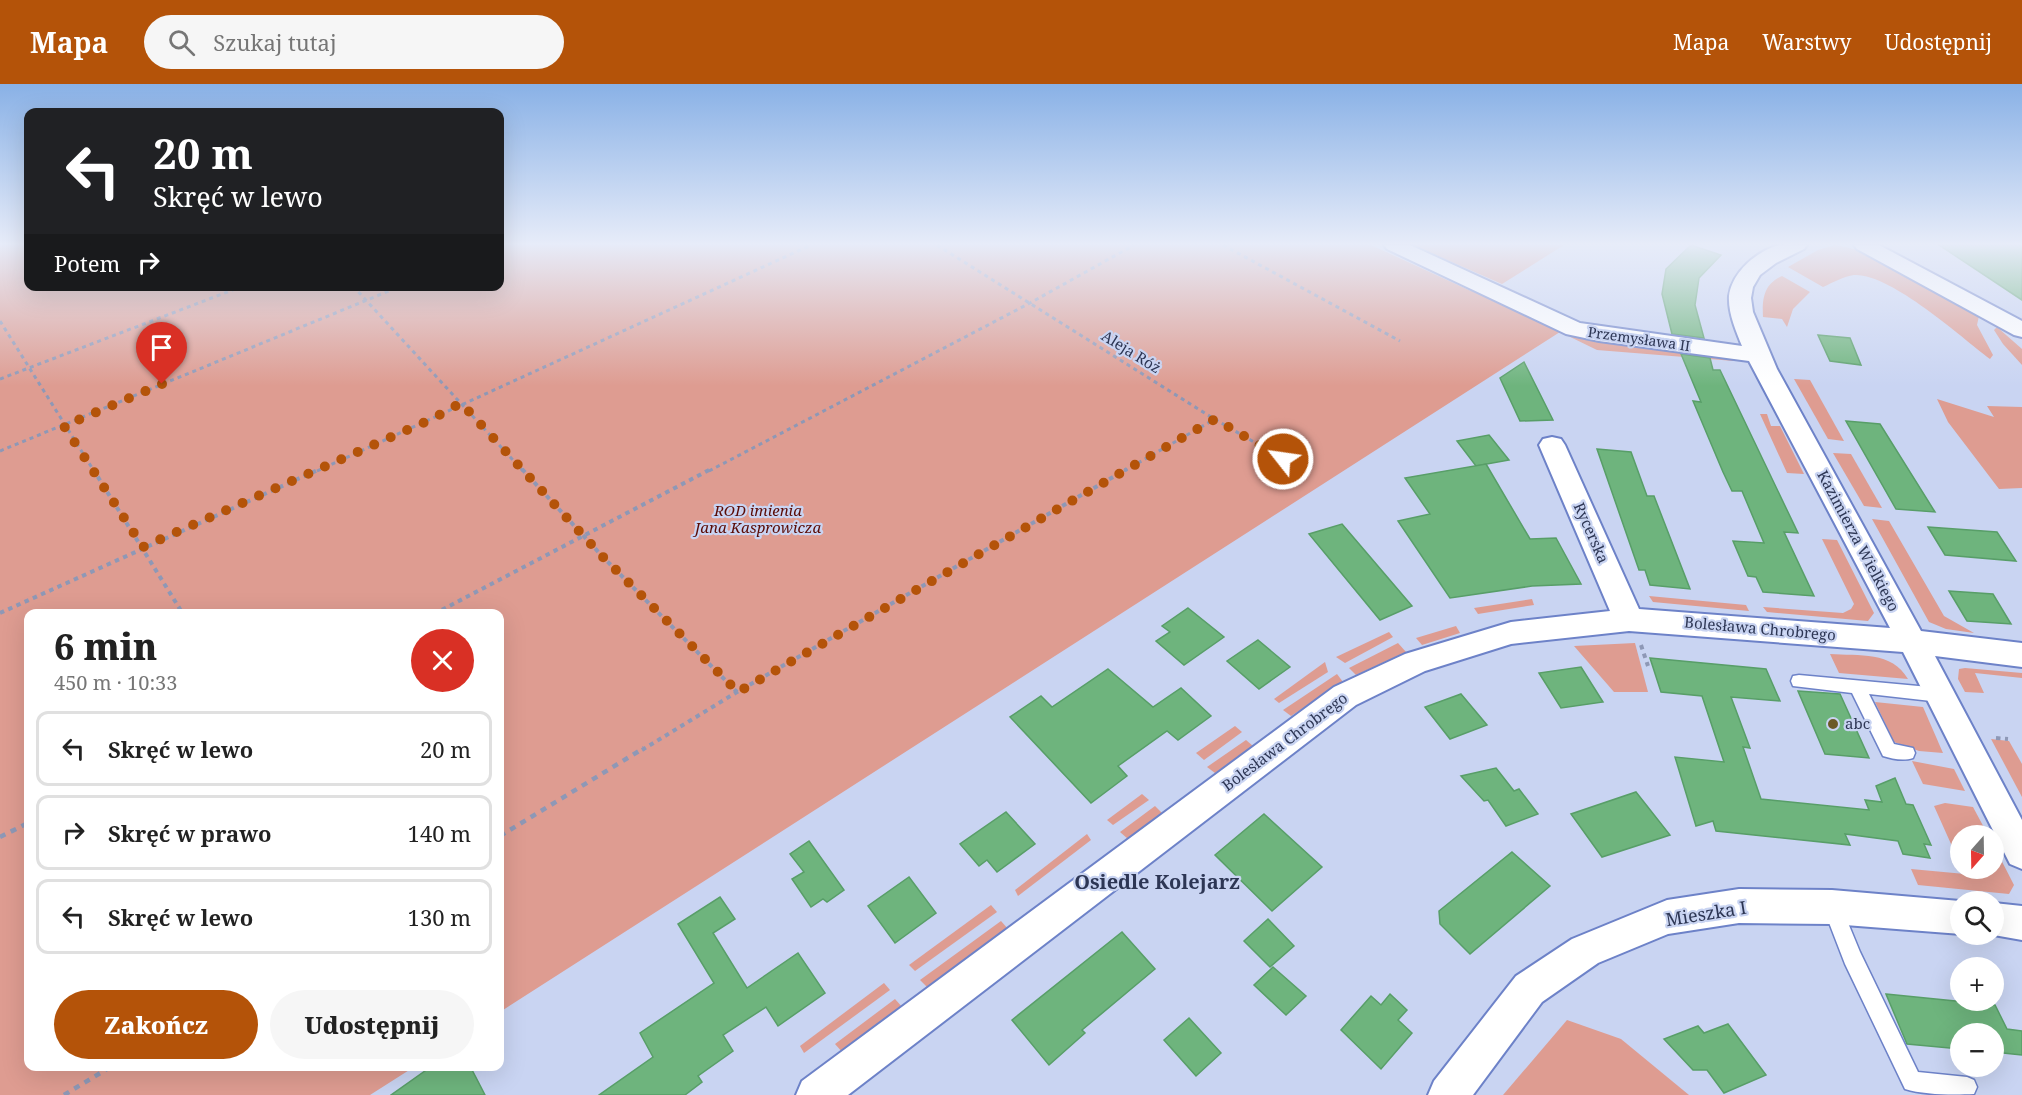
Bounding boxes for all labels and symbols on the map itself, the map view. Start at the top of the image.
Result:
pin [136,322,187,384]
street label: Przemysława II [1587,322,1691,355]
street label: Aleja Róż [1098,325,1165,377]
position arrow [1251,427,1315,491]
street label: Kazimierza Wielkiego [1813,467,1905,615]
street label: Rycerska [1570,499,1614,566]
park label: ROD imienia Jana Kasprowicza [692,500,821,537]
street label: Bolesława Chrobrego [1684,611,1837,645]
street label: Bolesława Chrobrego [1218,687,1351,795]
place label: abc [1845,713,1870,733]
marker: abc [1826,717,1840,731]
north arrow [1950,825,2004,879]
district label: Osiedle Kolejarz [1074,868,1240,895]
street label: Mieszka I [1664,895,1748,931]

